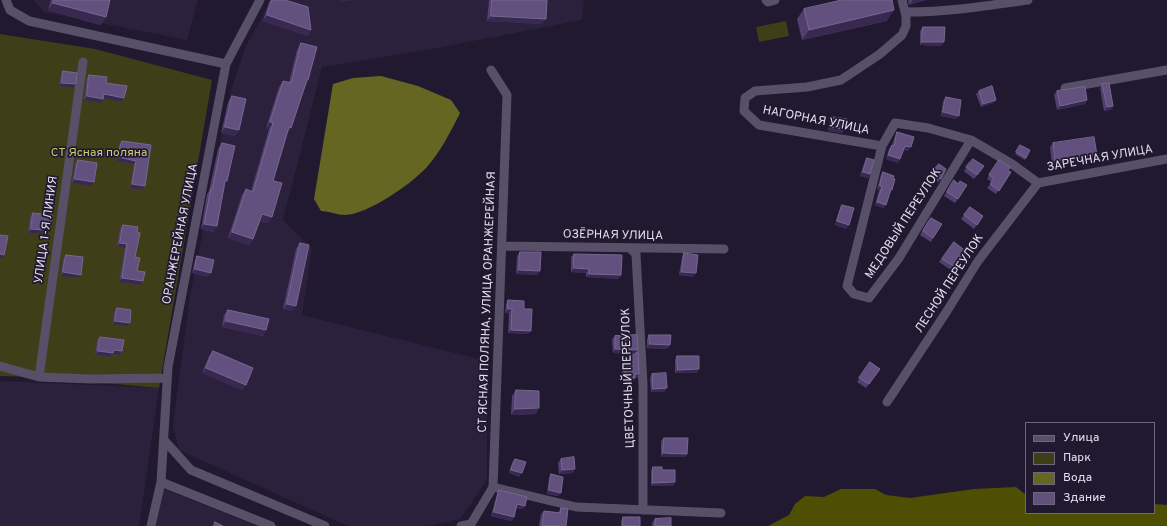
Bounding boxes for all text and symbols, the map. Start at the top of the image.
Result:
street label: НАГОРНАЯ УЛИЦА [761,104,871,138]
street label: ЗАРЕЧНАЯ УЛИЦА [1046,143,1154,175]
park label: СТ Ясная поляна [51,147,147,161]
street label: ОРАНЖЕРЕЙНАЯ УЛИЦА [160,162,202,306]
street label: МЕДОВЫЙ ПЕРЕУЛОК [863,166,945,282]
street label: СТ ЯСНАЯ ПОЛЯНА, УЛИЦА ОРАНЖЕРЕЙНАЯ [476,171,500,433]
street label: УЛИЦА 1-Я ЛИНИЯ [32,175,62,285]
street label: ОЗЁРНАЯ УЛИЦА [563,228,663,244]
street label: ЛЕСНОЙ ПЕРЕУЛОК [913,232,987,336]
street label: ЦВЕТОЧНЫЙ ПЕРЕУЛОК [619,307,639,449]
legend [1025,422,1155,514]
text: Улица [1063,430,1099,446]
text: Парк [1063,450,1091,466]
text: Вода [1063,470,1092,486]
text: Здание [1063,490,1106,506]

